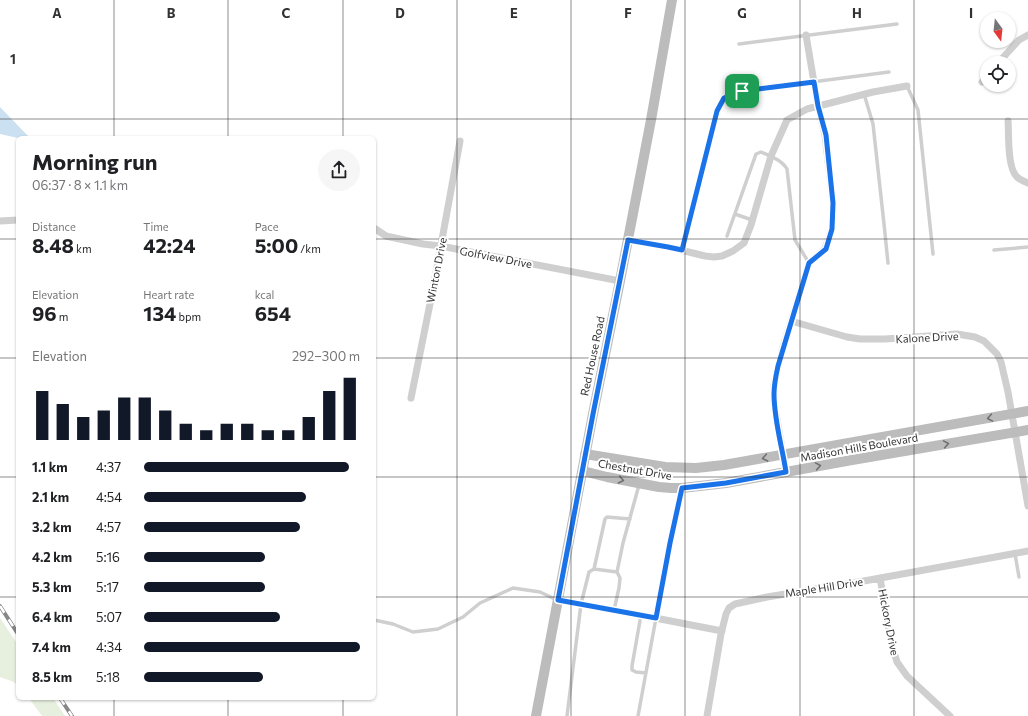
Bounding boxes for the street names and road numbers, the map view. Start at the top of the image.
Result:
street label: Winton Drive [423,236,449,304]
street label: Golfview Drive [459,244,533,270]
street label: Red House Road [577,315,607,397]
street label: Kalone Drive [895,329,959,345]
street label: Madison Hills Boulevard [799,430,919,464]
street label: Chestnut Drive [597,456,673,482]
street label: Maple Hill Drive [784,574,864,600]
street label: Hickory Drive [876,588,902,657]

